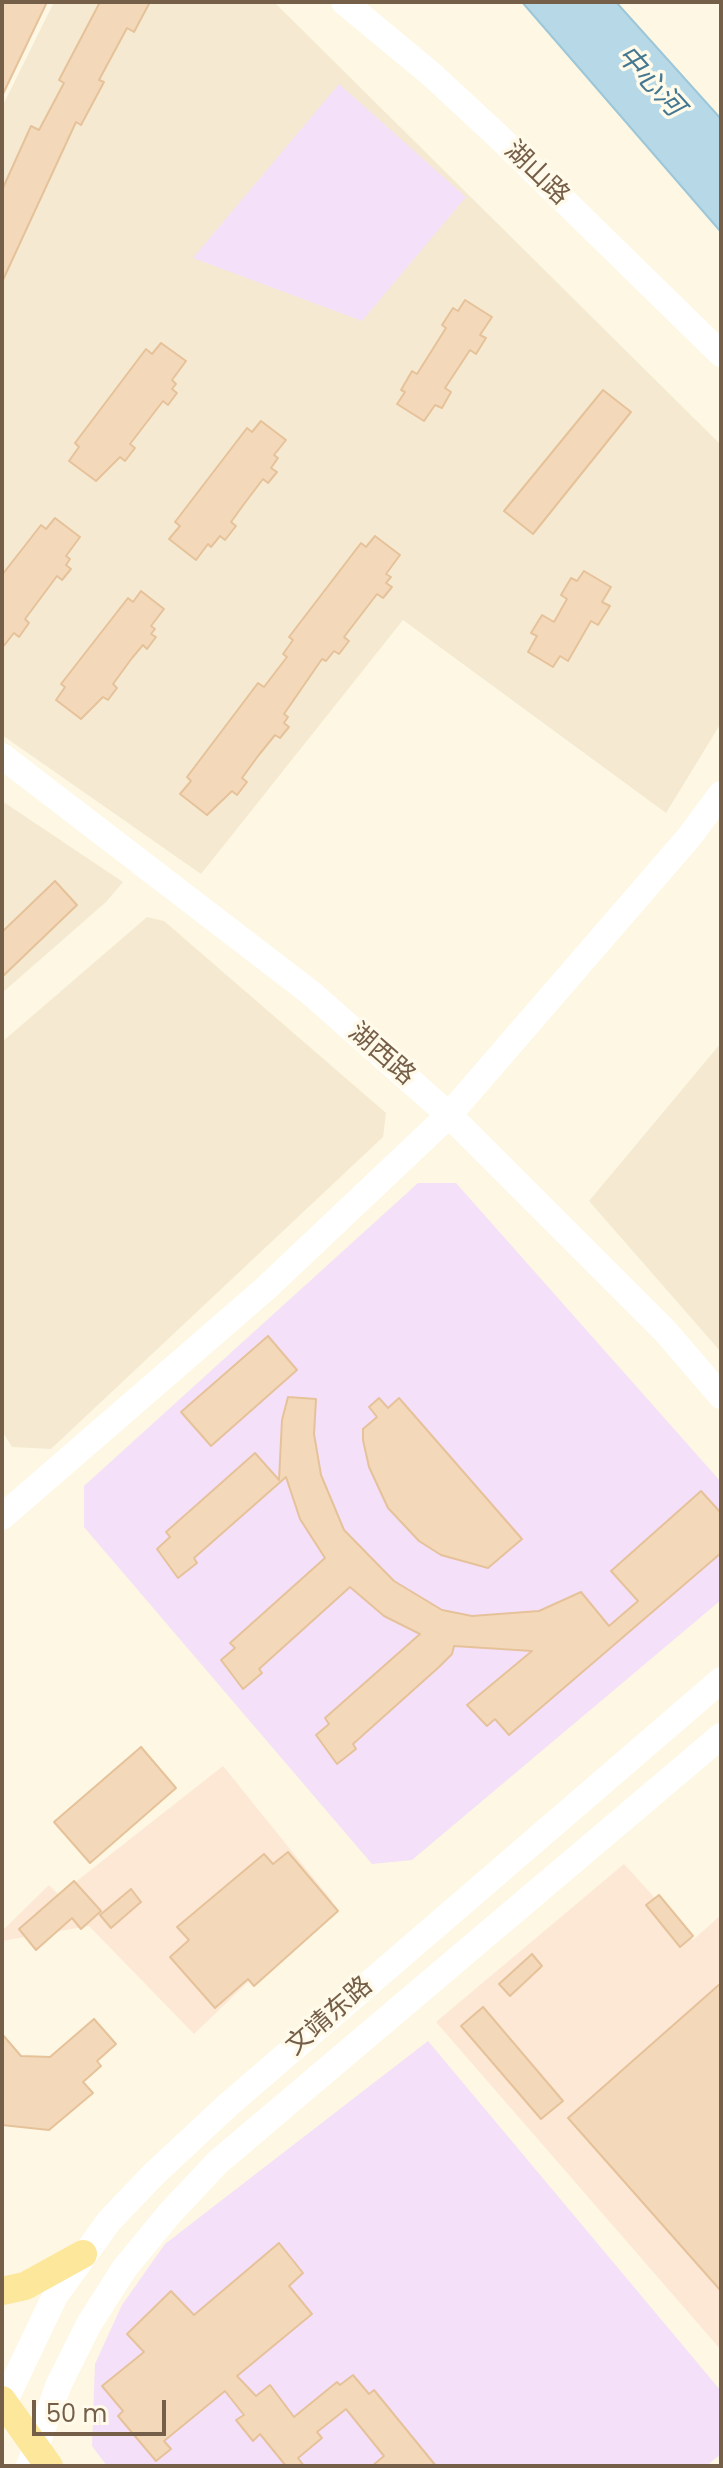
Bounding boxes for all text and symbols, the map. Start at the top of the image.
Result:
water label: 中心河 [608,40,690,124]
street label: 湖山路 [497,136,575,212]
street label: 湖西路 [341,1018,421,1092]
street label: 文靖东路 [281,1971,379,2063]
scale bar [36,2384,170,2434]
text: 50 m [46,2397,107,2430]

